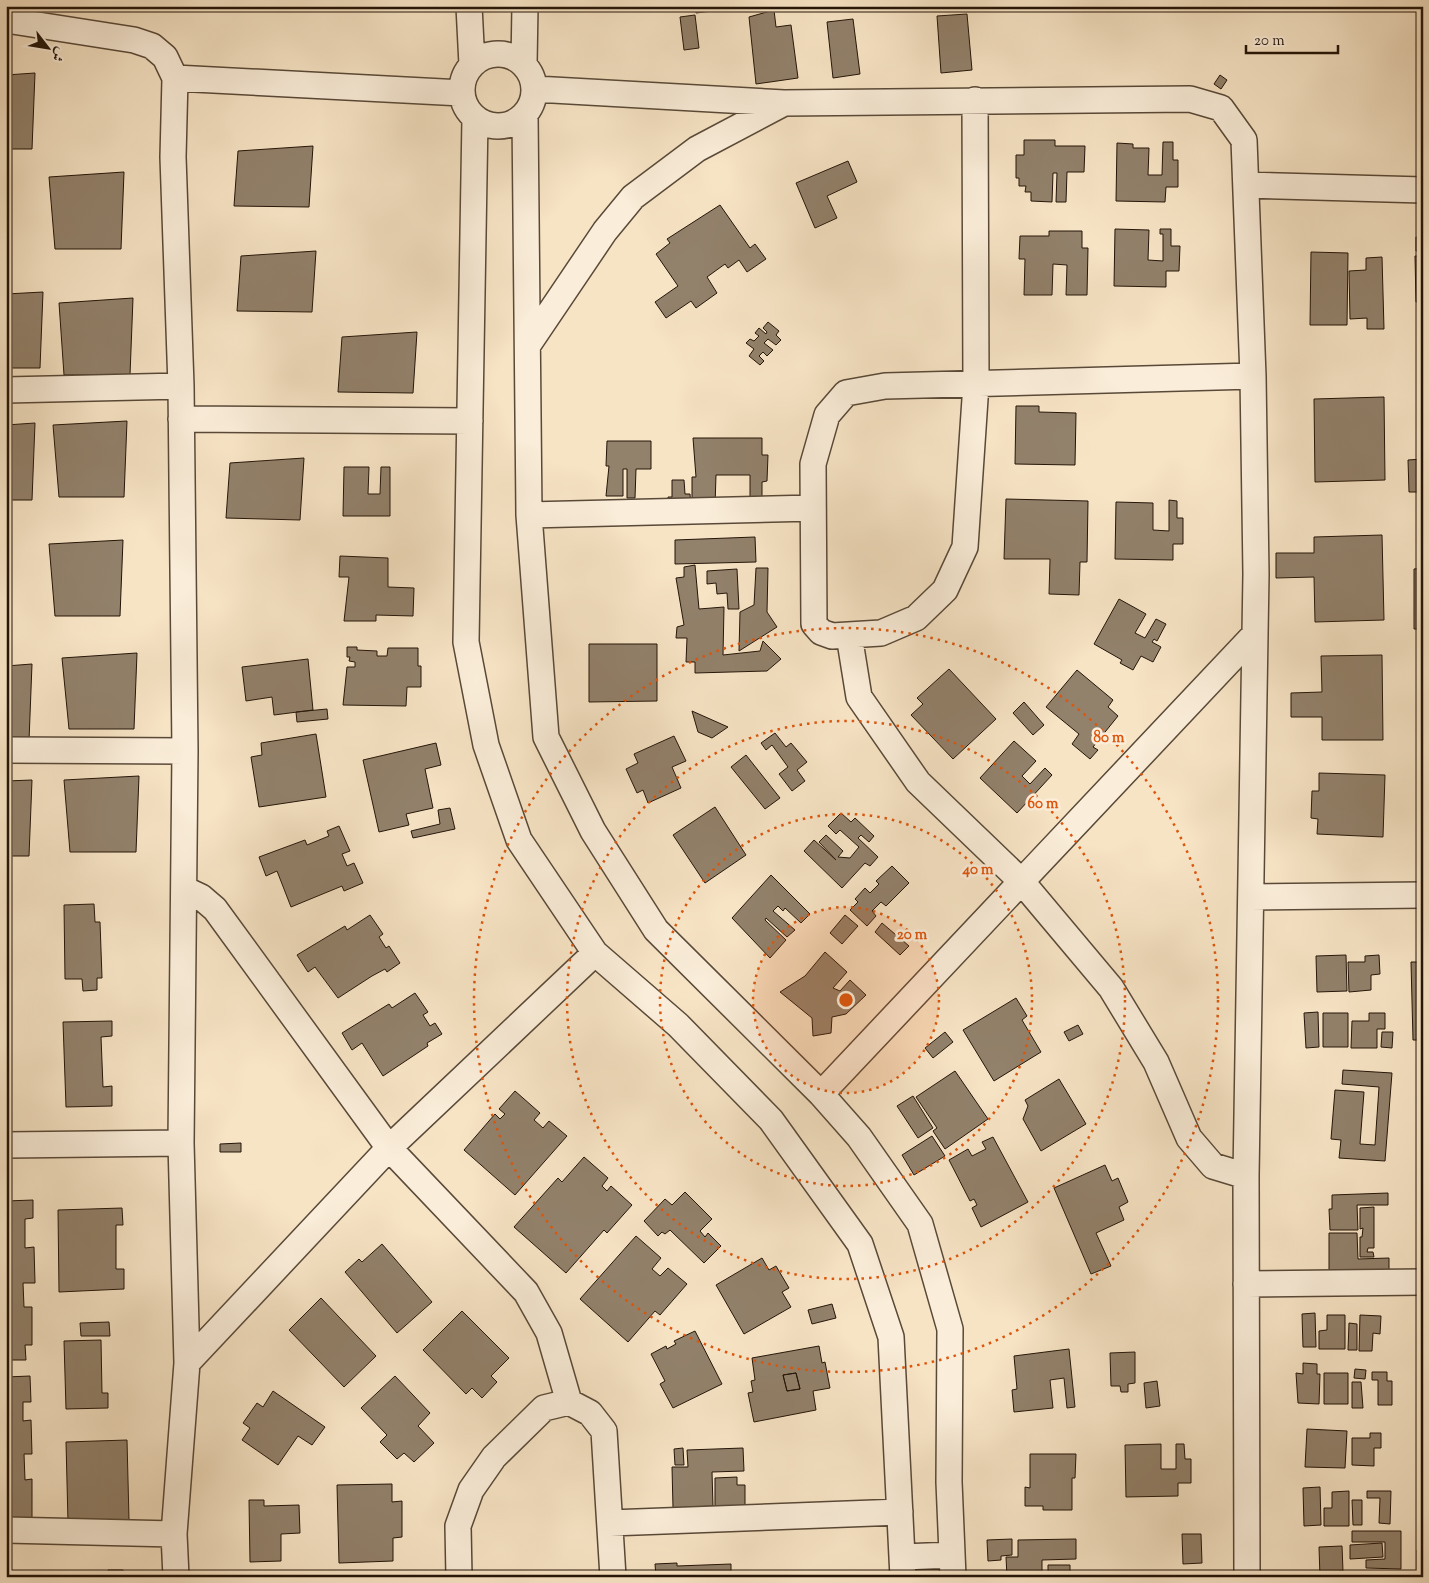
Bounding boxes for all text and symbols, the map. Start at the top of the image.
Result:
north arrow [22,22,72,72]
scale bar [1246,22,1339,54]
text: 20 m [1254,31,1285,52]
text: ش [45,43,70,65]
text: 80 m [1093,728,1125,749]
text: 60 m [1028,794,1059,815]
text: 40 m [962,860,994,881]
text: 20 m [897,925,928,946]
centre of rings [837,991,855,1009]

